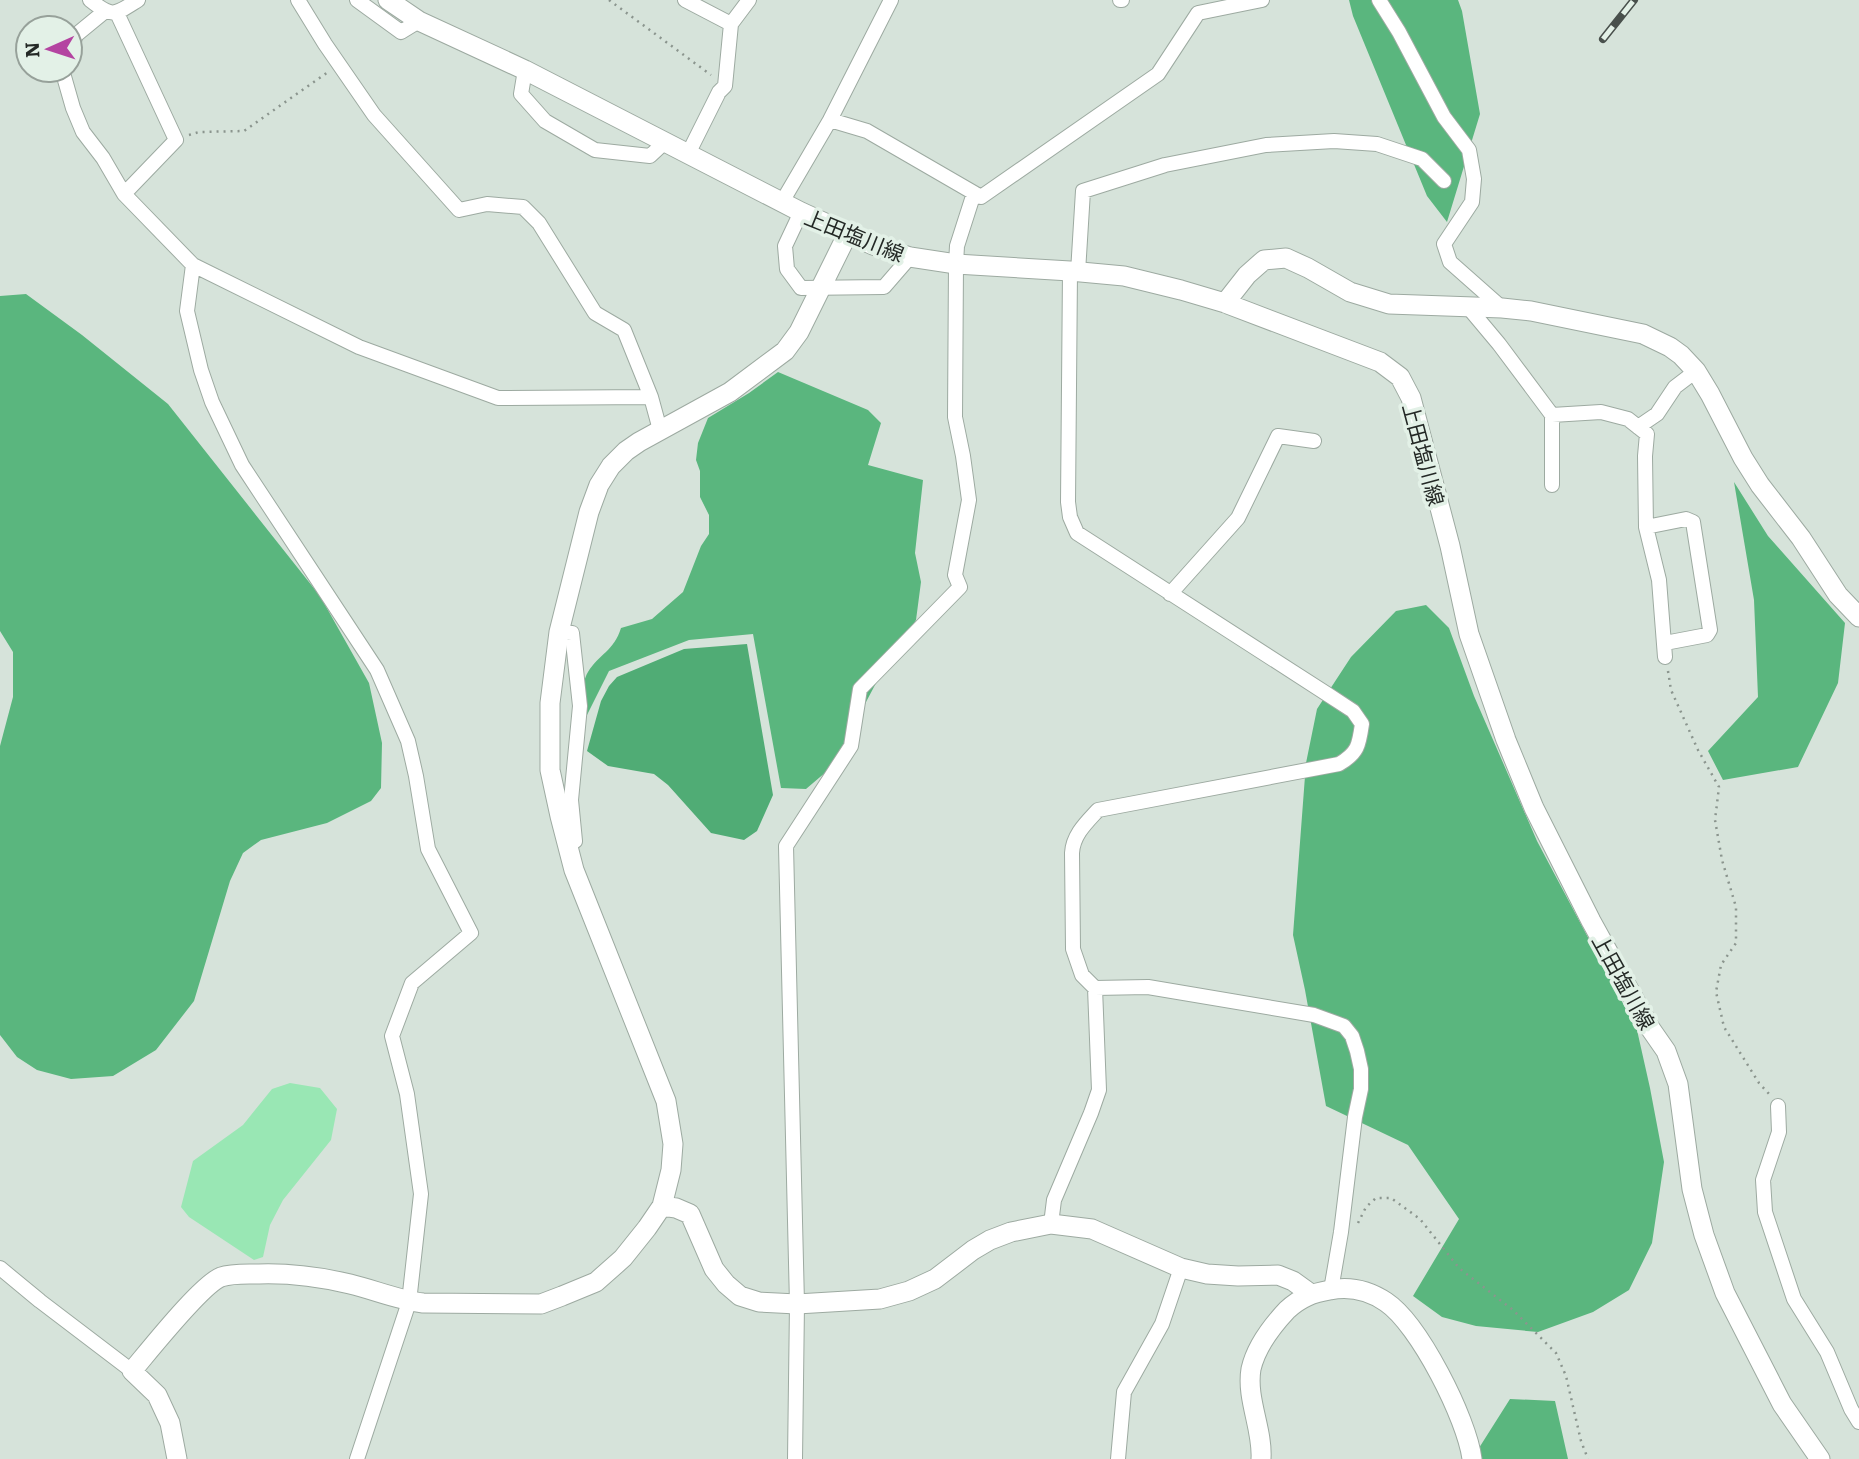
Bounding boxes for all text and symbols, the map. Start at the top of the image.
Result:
north arrow [14,14,84,84]
text: N [17,41,45,59]
street label: 上田塩川線 [801,200,909,268]
street label: 上田塩川線 [1396,399,1454,509]
street label: 上田塩川線 [1586,928,1664,1034]

